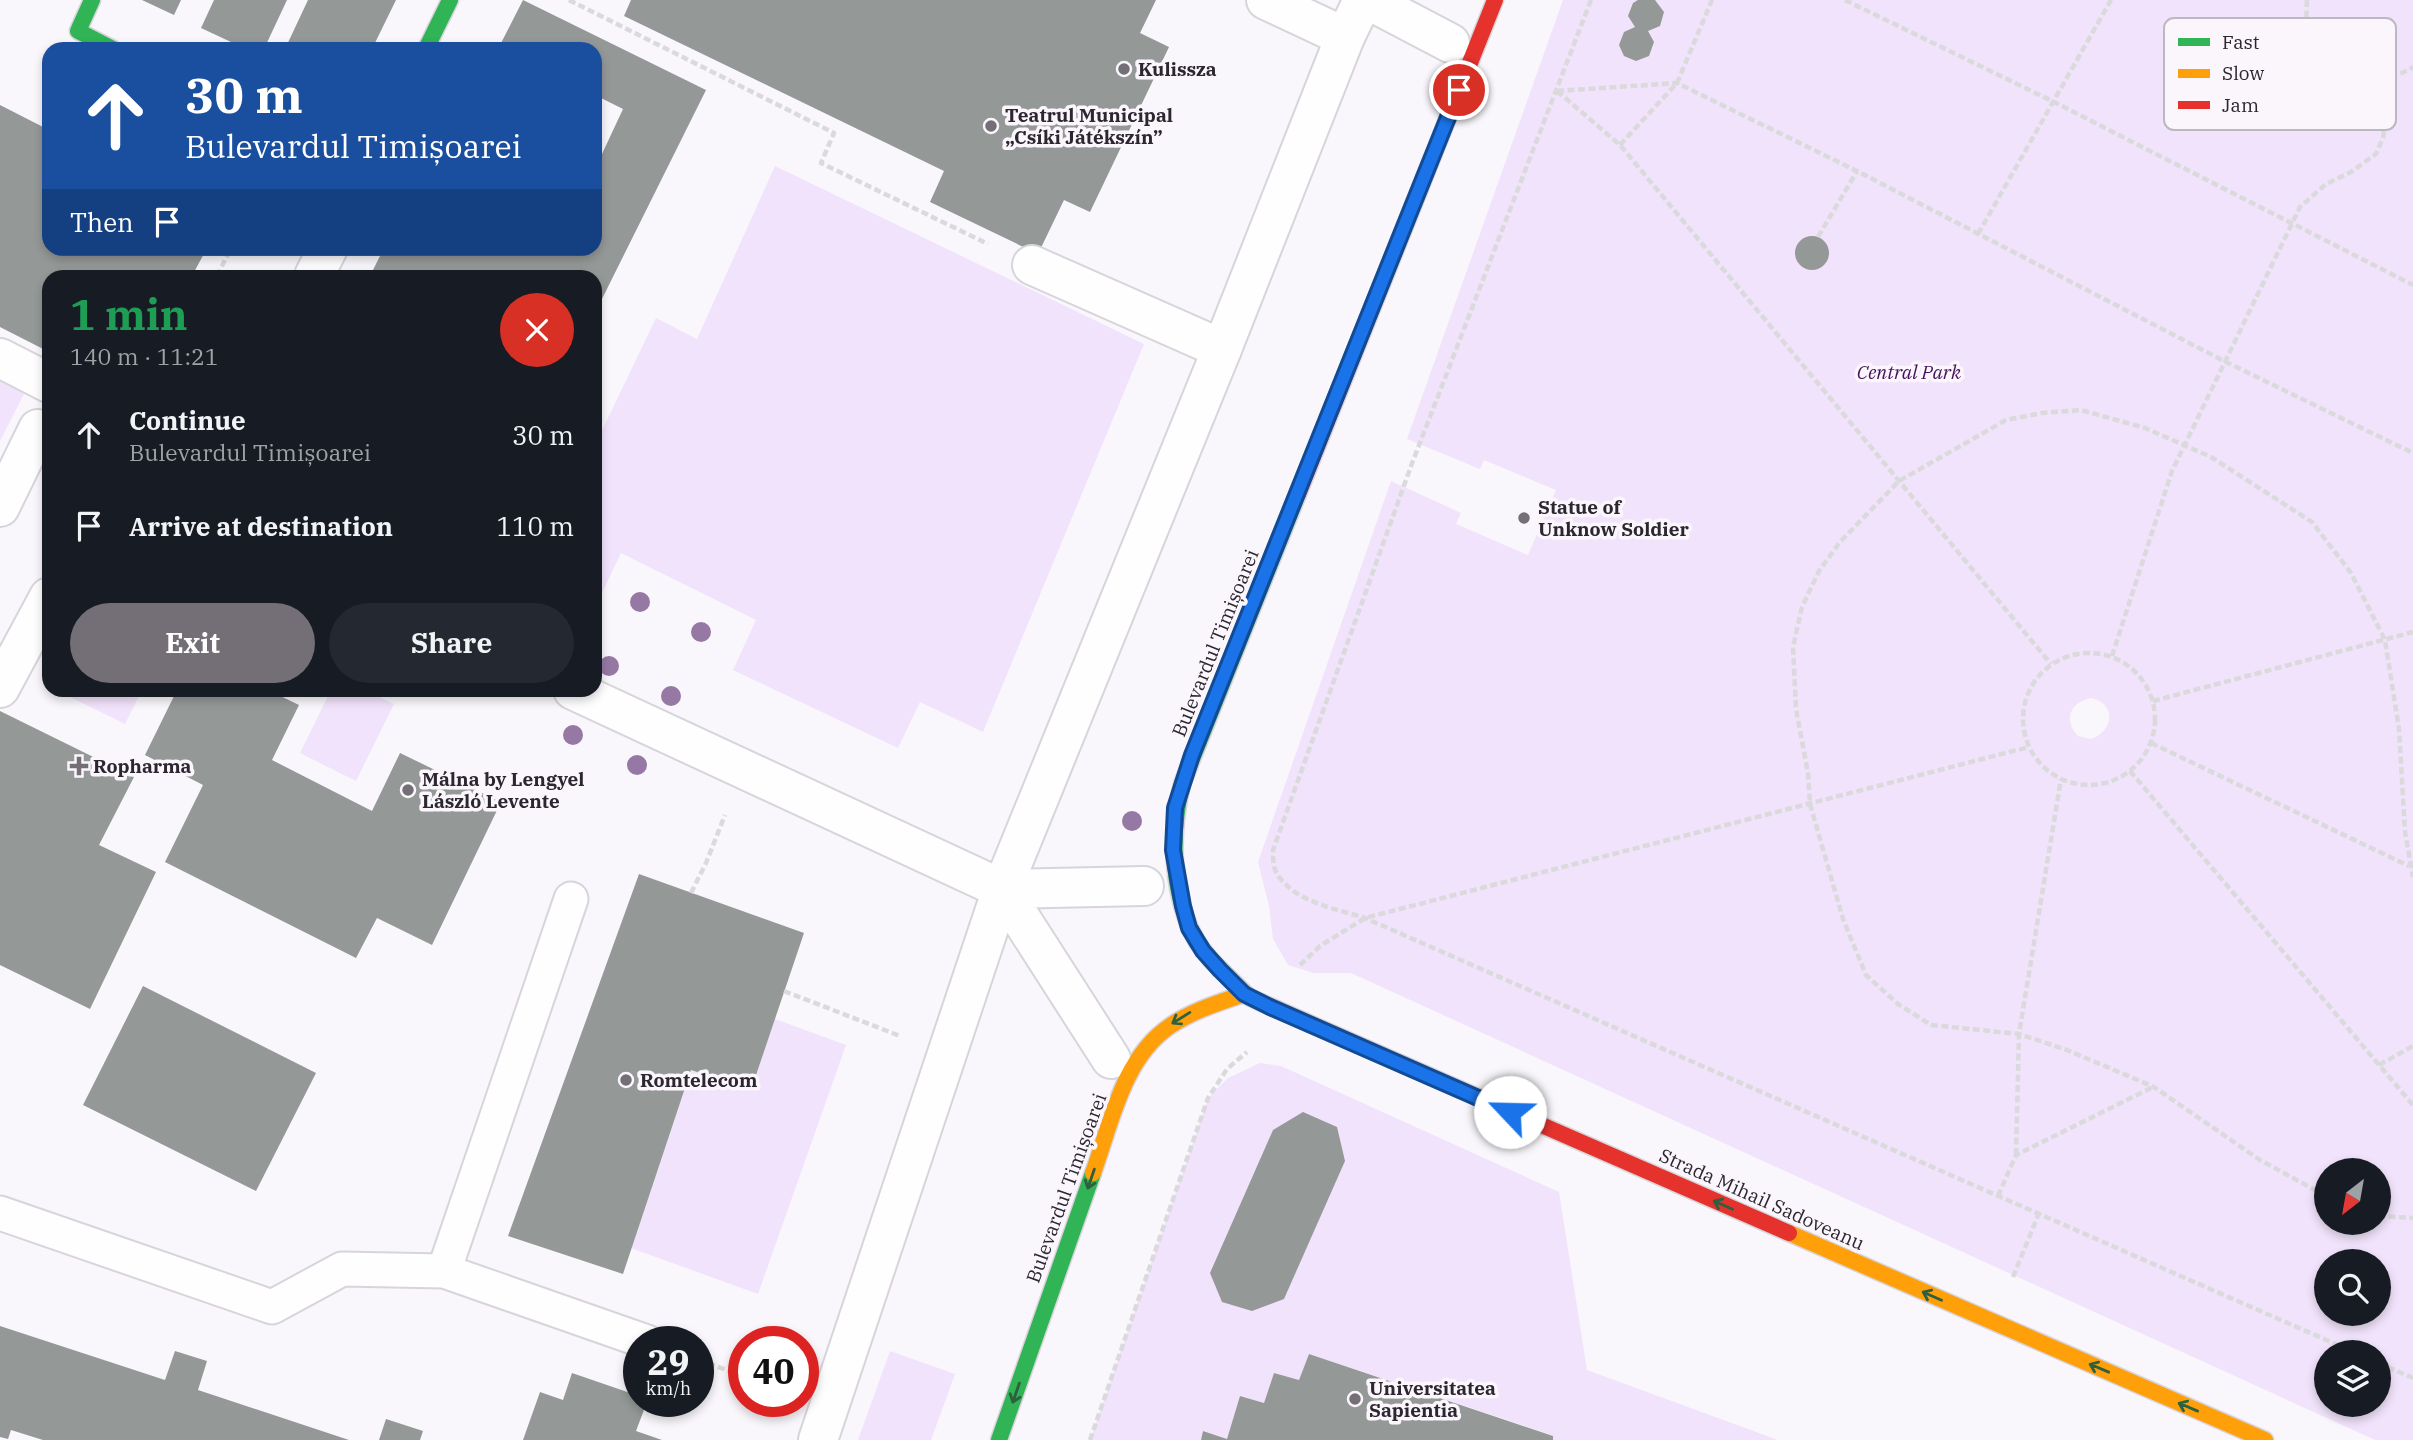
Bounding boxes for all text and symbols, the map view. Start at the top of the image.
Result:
legend [2164,18,2396,130]
text: Fast [2222,30,2260,54]
place label: Kulissza [1138,57,1217,81]
pin [1429,60,1489,120]
marker: Kulissza [1116,61,1132,77]
text: Slow [2222,61,2264,85]
text: 30 m [185,63,303,126]
icon: ahead [70,70,161,161]
icon: arrive [1440,71,1478,109]
text: Jam [2222,93,2259,117]
place label: Teatrul Municipal „Csíki Játékszín” [1005,103,1173,149]
marker: Teatrul Municipal „Csíki Játékszín” [983,118,999,134]
text: Bulevardul Timișoarei [185,125,522,167]
icon: arrive [148,203,186,241]
text: Then [70,205,134,239]
text: 1 min [70,287,188,342]
button: close [500,293,574,367]
text: 140 m · 11:21 [70,341,219,371]
park label: Central Park [1857,360,1962,384]
text: Continue [129,403,246,437]
icon: ahead [70,416,108,454]
text: 30 m [512,418,574,452]
text: Bulevardul Timișoarei [129,437,371,467]
place label: Statue of Unknow Soldier [1538,495,1689,541]
icon: arrive [70,507,108,545]
text: Arrive at destination [129,509,393,543]
text: 110 m [496,509,574,543]
marker: Statue of Unknow Soldier [1516,510,1532,526]
street label: Bulevardul Timișoarei [1166,546,1264,740]
button: Exit [70,603,315,683]
button: Share [329,603,574,683]
place label: Ropharma [93,754,192,778]
marker: Ropharma [71,758,87,774]
place label: Málna by Lengyel László Levente [422,767,584,813]
marker: Málna by Lengyel László Levente [400,782,416,798]
one-way arrow [1172,1011,1191,1026]
place label: Romtelecom [640,1068,757,1092]
marker: Romtelecom [618,1072,634,1088]
position arrow [1473,1075,1547,1149]
street label: Bulevardul Timișoarei [1021,1090,1111,1286]
street label: Strada Mihail Sadoveanu [1656,1143,1869,1255]
north arrow [2314,1158,2390,1236]
map controls [2314,1158,2391,1417]
one-way arrow [1084,1167,1096,1189]
one-way arrow [1713,1198,1734,1211]
button: search [2314,1249,2391,1326]
one-way arrow [1921,1289,1943,1302]
speed limit sign: 40 [728,1326,819,1417]
text: 29 [647,1339,690,1385]
button: layers [2314,1340,2391,1417]
one-way arrow [2088,1361,2110,1374]
place label: Universitatea Sapientia [1369,1376,1496,1422]
text: km/h [646,1377,691,1400]
one-way arrow [1009,1382,1021,1404]
marker: Universitatea Sapientia [1347,1391,1363,1407]
one-way arrow [2178,1400,2199,1413]

